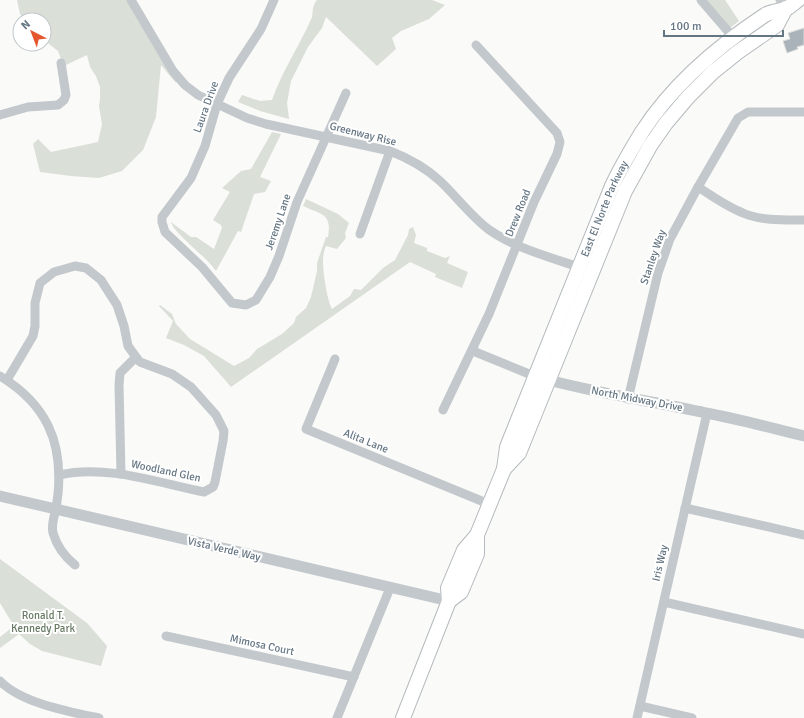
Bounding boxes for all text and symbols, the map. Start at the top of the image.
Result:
north arrow [12,12,52,52]
scale bar [664,12,783,38]
text: N [18,18,33,32]
text: 100 m [670,19,702,34]
street label: Laura Drive [191,80,221,134]
street label: Greenway Rise [328,119,398,149]
street label: East El Norte Parkway [578,157,631,259]
street label: Drew Road [503,187,534,239]
street label: Jeremy Lane [262,192,294,252]
street label: Stanley Way [638,227,669,286]
street label: North Midway Drive [590,384,684,414]
street label: Alita Lane [342,426,390,456]
street label: Woodland Glen [130,457,202,485]
street label: Vista Verde Way [186,534,263,564]
street label: Iris Way [649,543,671,583]
park label: Ronald T. Kennedy Park [11,609,75,635]
street label: Mimosa Court [229,632,296,658]

